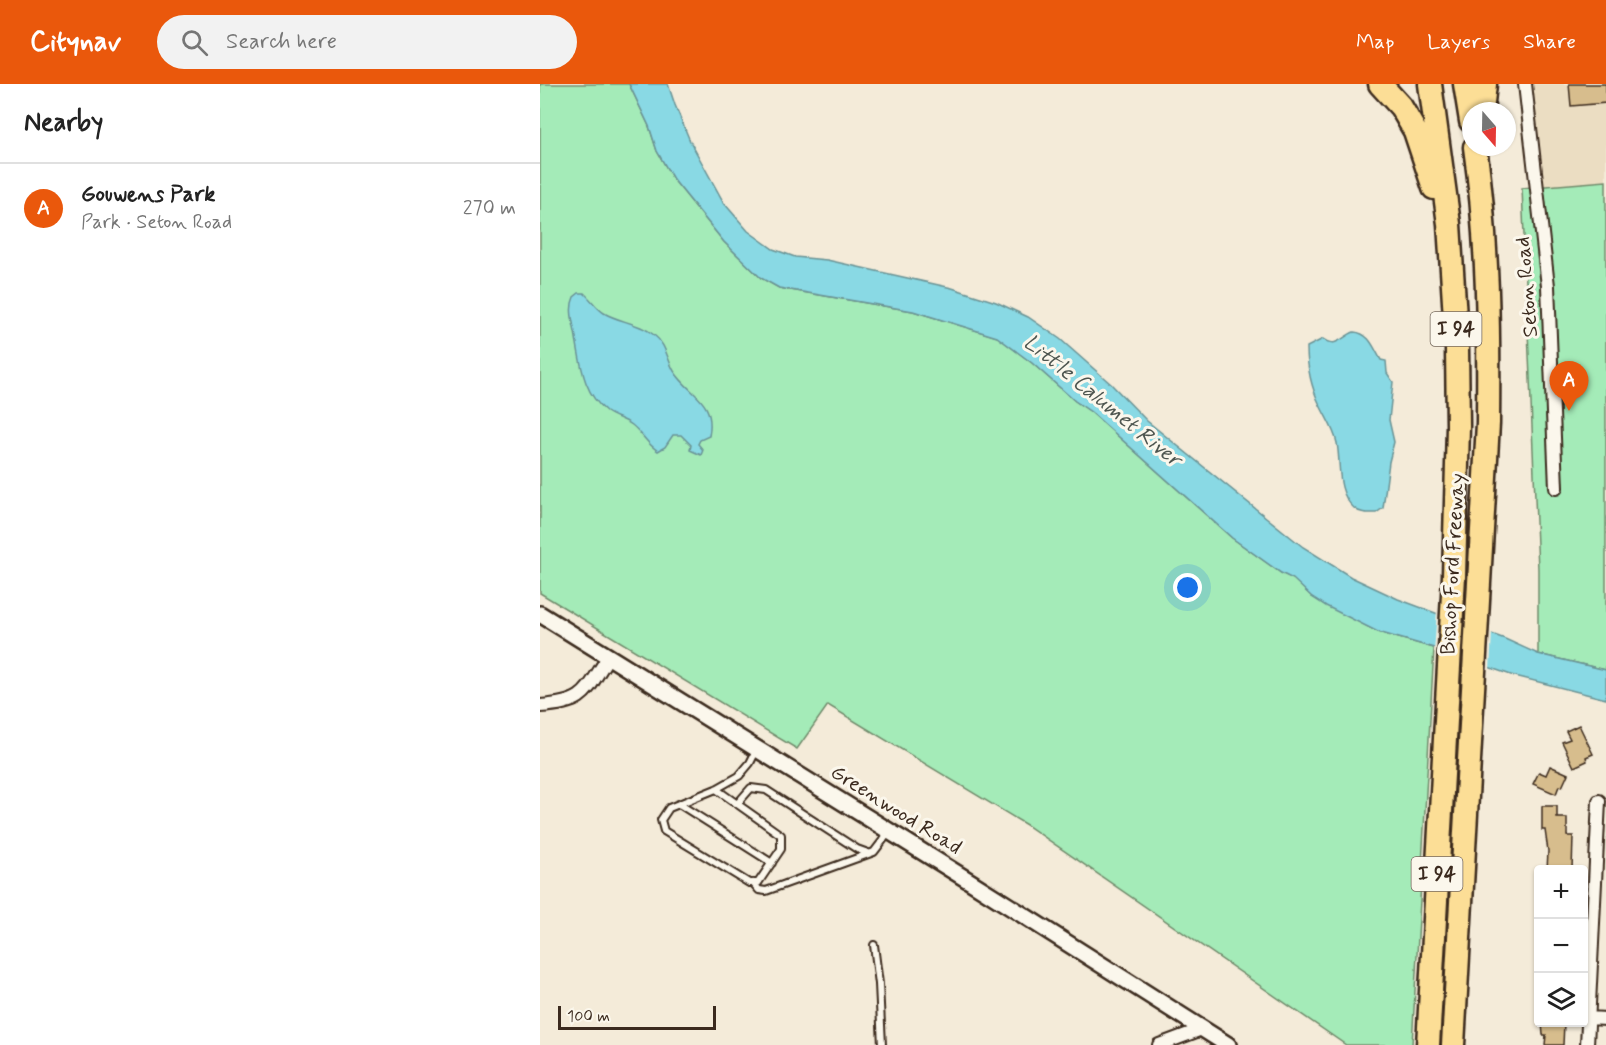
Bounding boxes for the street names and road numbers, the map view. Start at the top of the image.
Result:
street label: Seton Road [1509,236,1545,338]
road number: I 94 [1430,312,1482,346]
street label: Bishop Ford Freeway [1434,473,1472,655]
street label: Greenwood Road [825,758,967,862]
road number: I 94 [1412,857,1462,891]

